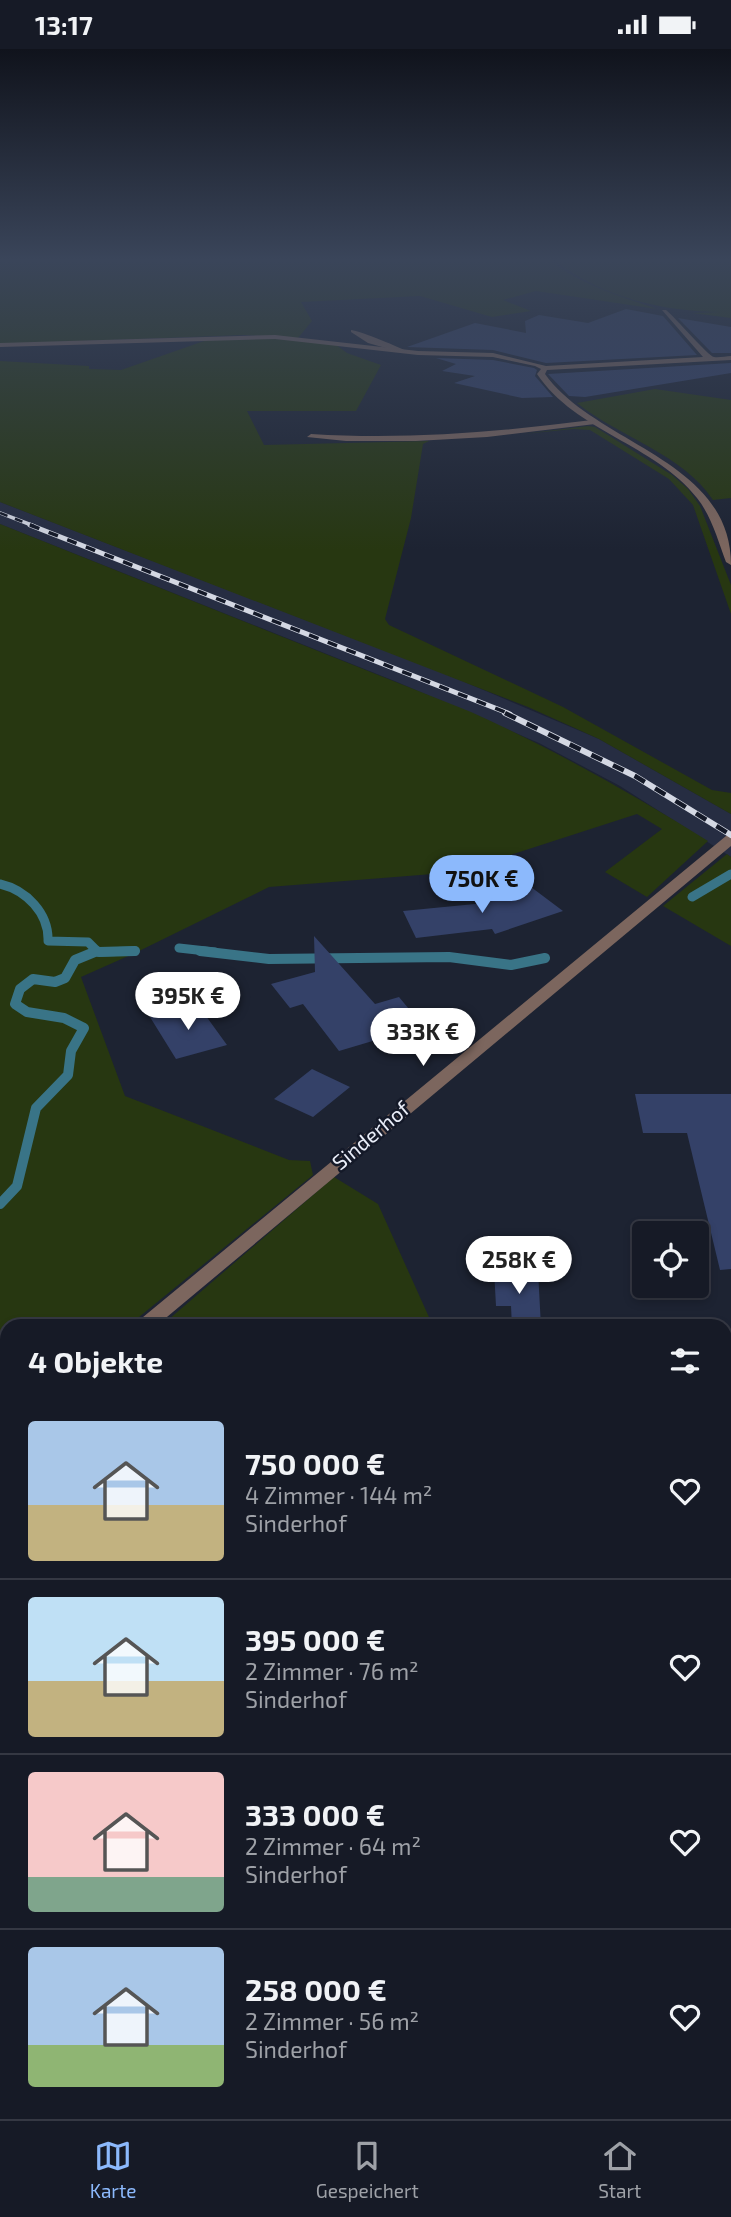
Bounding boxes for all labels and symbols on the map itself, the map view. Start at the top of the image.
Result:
pin: 750K € [425,855,539,915]
pin: 395K € [131,972,245,1032]
pin: 333K € [366,1009,480,1068]
street label: Sinderhof [326,1095,414,1174]
pin: 258K € [462,1237,576,1296]

